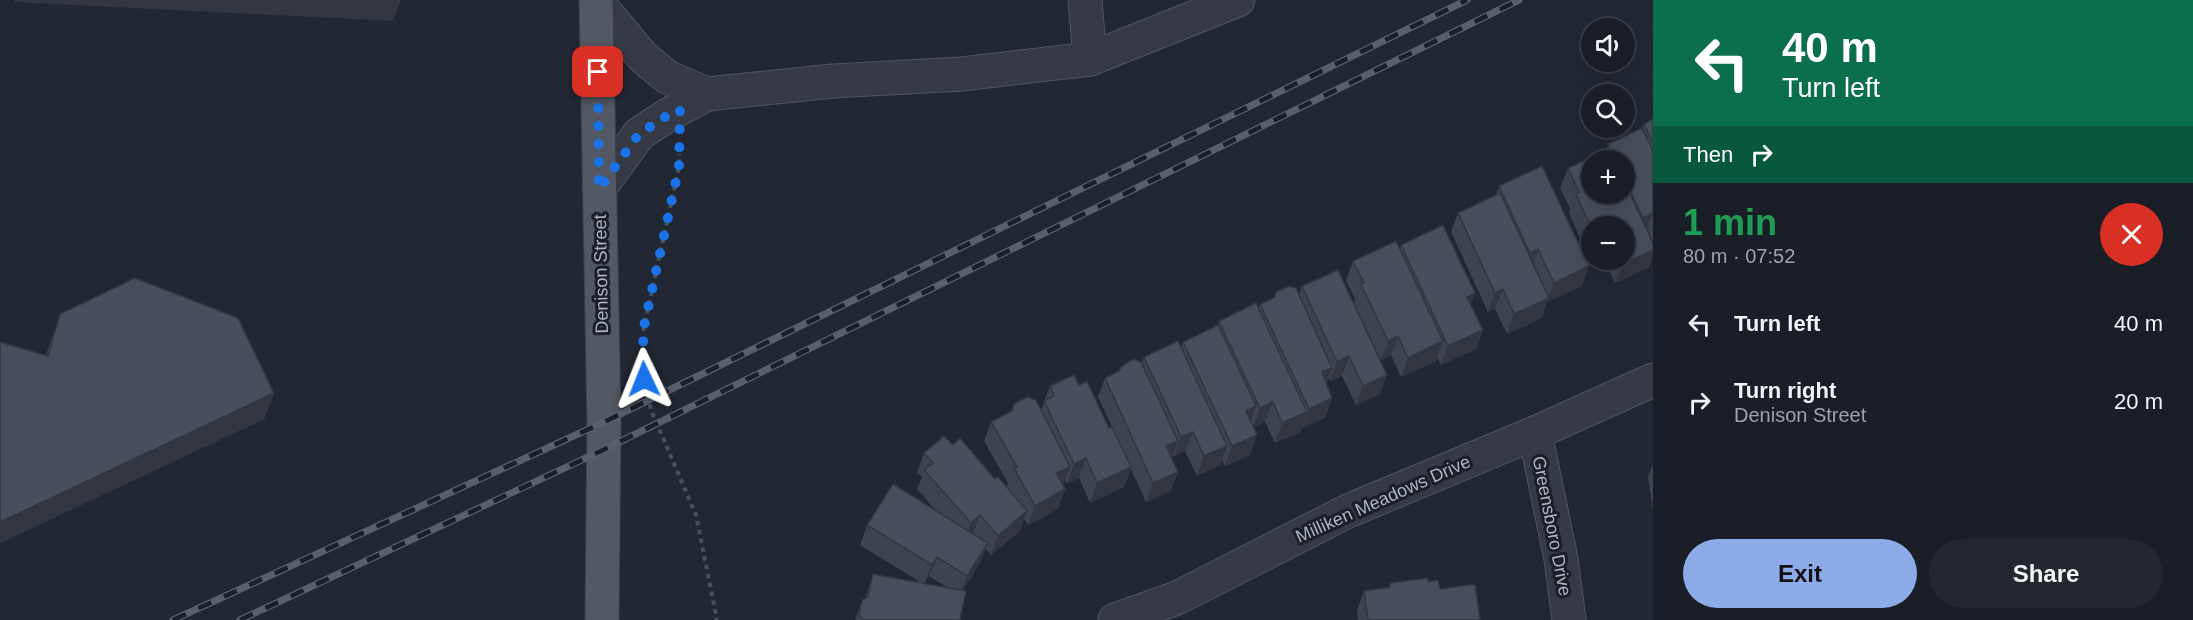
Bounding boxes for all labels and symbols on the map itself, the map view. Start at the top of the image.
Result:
pin [572,46,623,97]
street label: Denison Street [590,214,612,334]
position arrow [612,347,676,411]
street label: Milliken Meadows Drive [1293,451,1473,547]
street label: Greensboro Drive [1529,454,1575,598]

